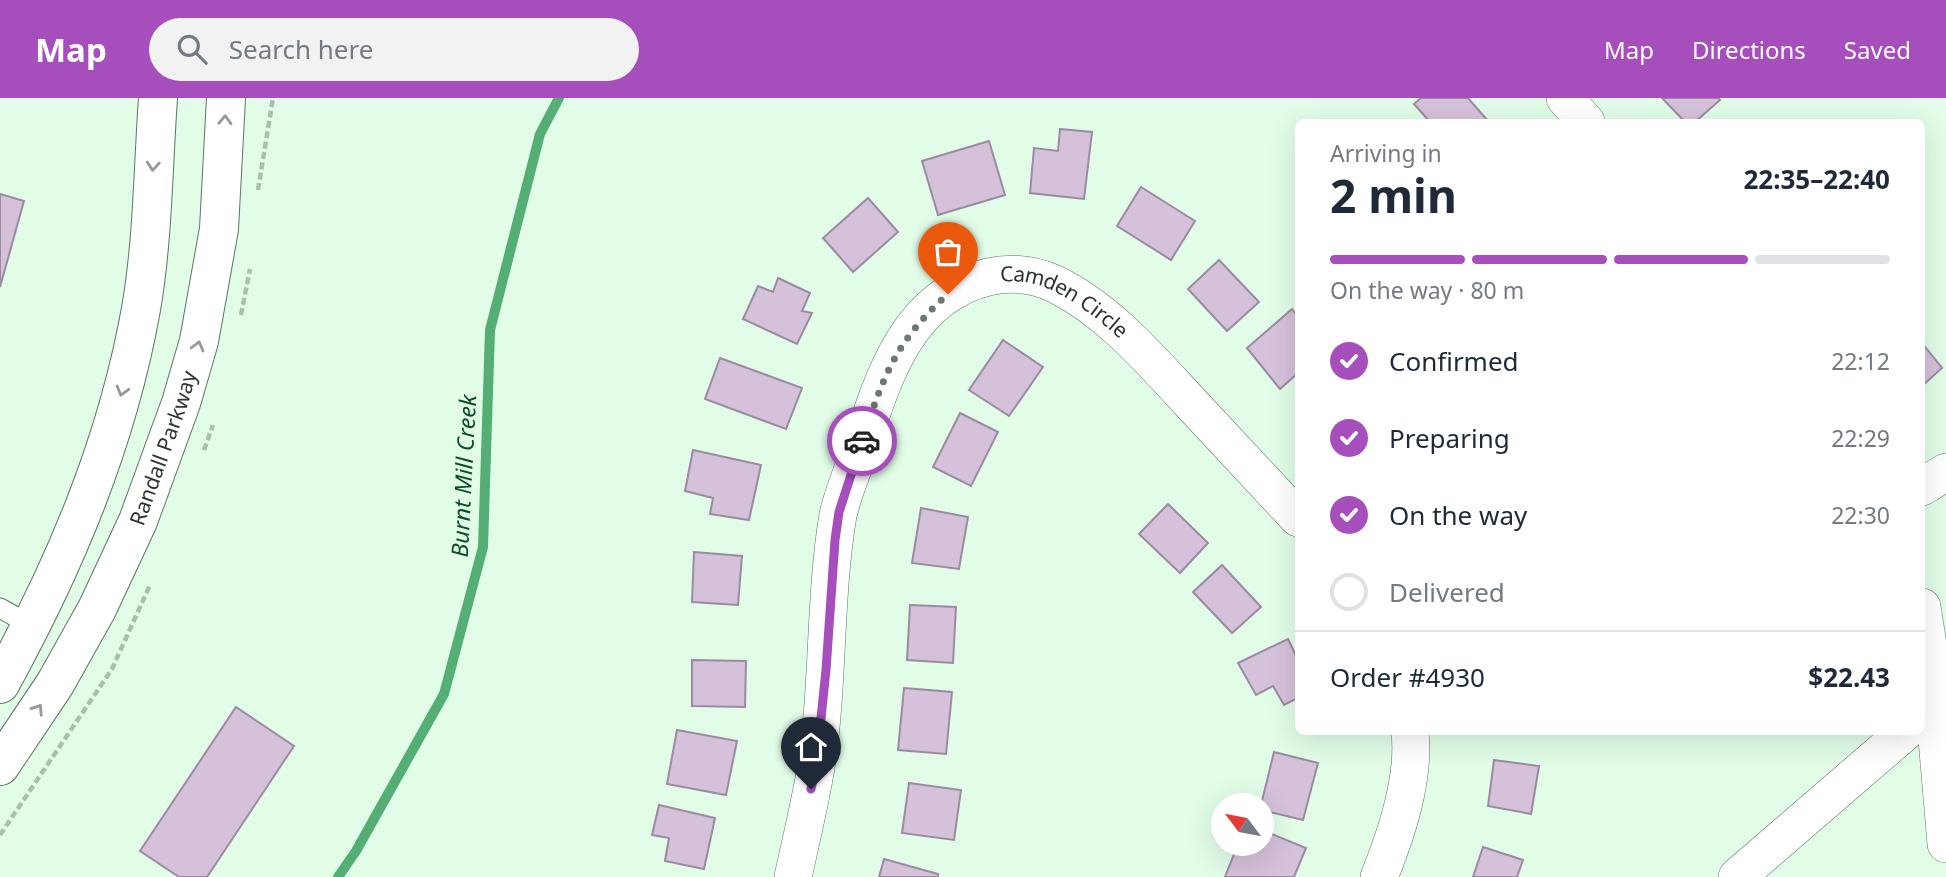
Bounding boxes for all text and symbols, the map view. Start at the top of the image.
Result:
search box [149,18,639,81]
text: Map [35,27,107,72]
icon: search [173,30,211,68]
text: Search here [229,31,373,67]
text: Map [1604,33,1654,66]
text: Directions [1692,33,1806,66]
text: Saved [1844,33,1911,66]
one-way arrow [218,114,233,125]
text: Arriving in [1330,137,1442,169]
one-way arrow [146,161,161,172]
text: 22:35–22:40 [1743,161,1890,197]
text: 2 min [1330,164,1457,226]
pin [918,222,978,294]
icon: bag [929,233,967,271]
street label: Camden Circle [999,259,1135,344]
text: On the way · 80 m [1330,274,1524,306]
one-way arrow [190,340,204,352]
icon: check [1330,342,1368,380]
text: Confirmed [1389,343,1519,379]
text: 22:12 [1831,345,1890,377]
street label: Randall Parkway [123,367,203,529]
one-way arrow [116,385,130,397]
water label: Burnt Mill Creek [443,392,483,558]
courier [827,406,897,476]
icon: check [1330,419,1368,457]
text: Preparing [1389,420,1510,456]
icon: car [843,422,881,460]
text: 22:29 [1831,422,1890,454]
icon: check [1330,496,1368,534]
text: On the way [1389,497,1527,533]
text: 22:30 [1831,499,1890,531]
text: Delivered [1389,574,1505,610]
text: Order #4930 [1330,659,1485,695]
text: $22.43 [1808,659,1890,695]
one-way arrow [30,704,43,717]
pin [781,717,841,789]
icon: home [792,728,830,766]
north arrow [1211,793,1274,856]
map controls [1211,793,1274,856]

